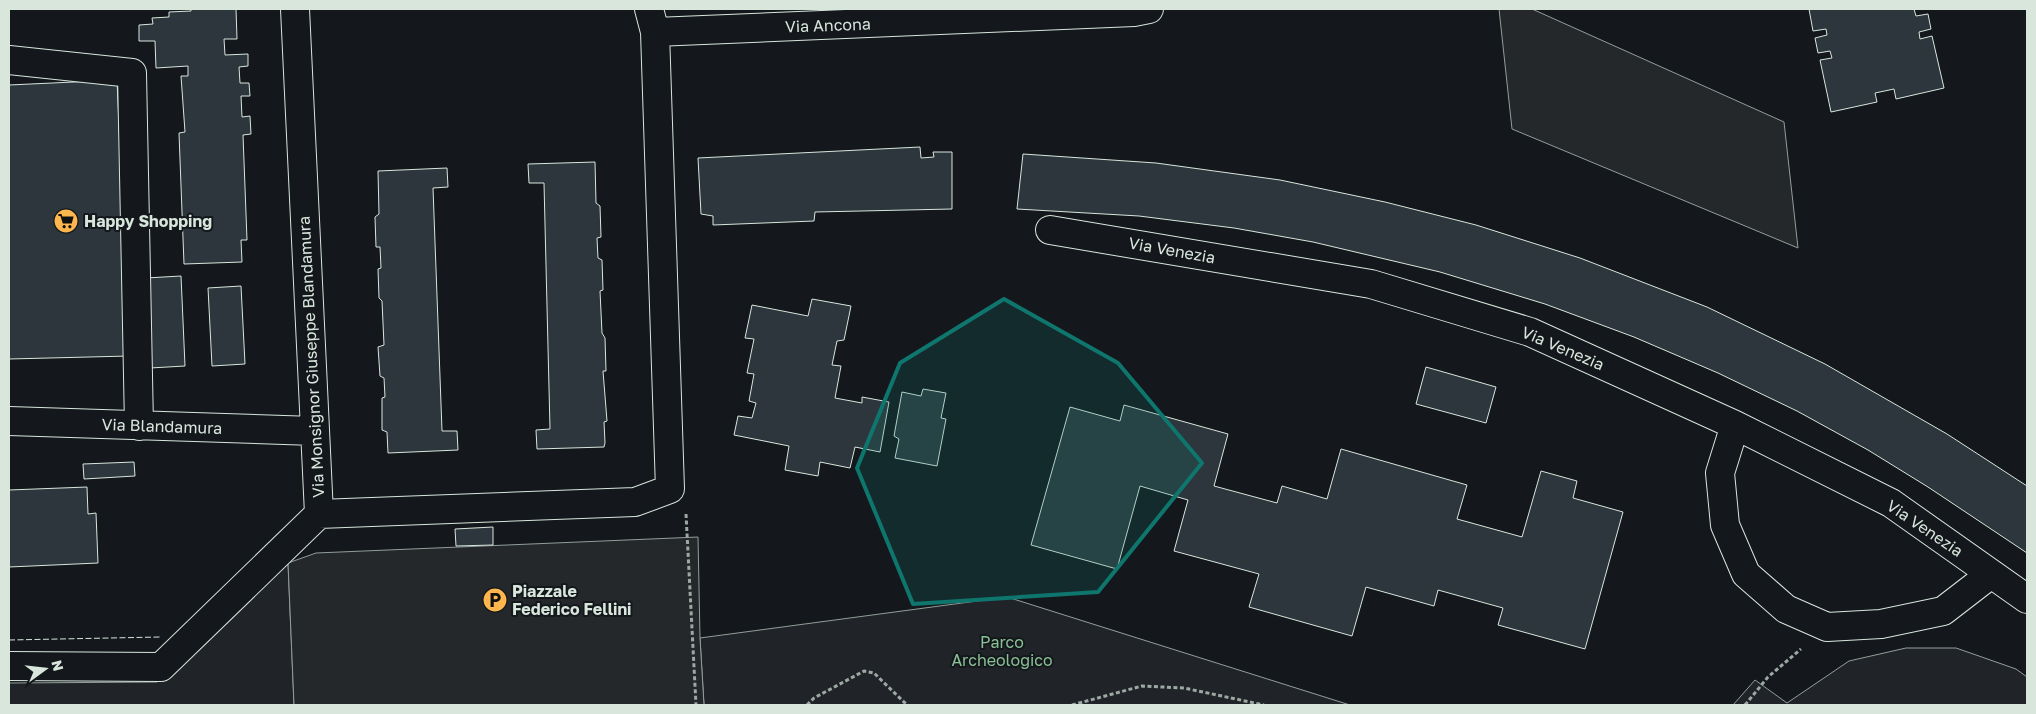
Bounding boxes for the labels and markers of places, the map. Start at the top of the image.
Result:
supermarket icon: Happy Shopping [53,208,79,234]
place label: Happy Shopping [84,211,212,231]
place label: Piazzale Federico Fellini [512,581,631,619]
parking icon: Piazzale Federico Fellini [482,587,508,613]

